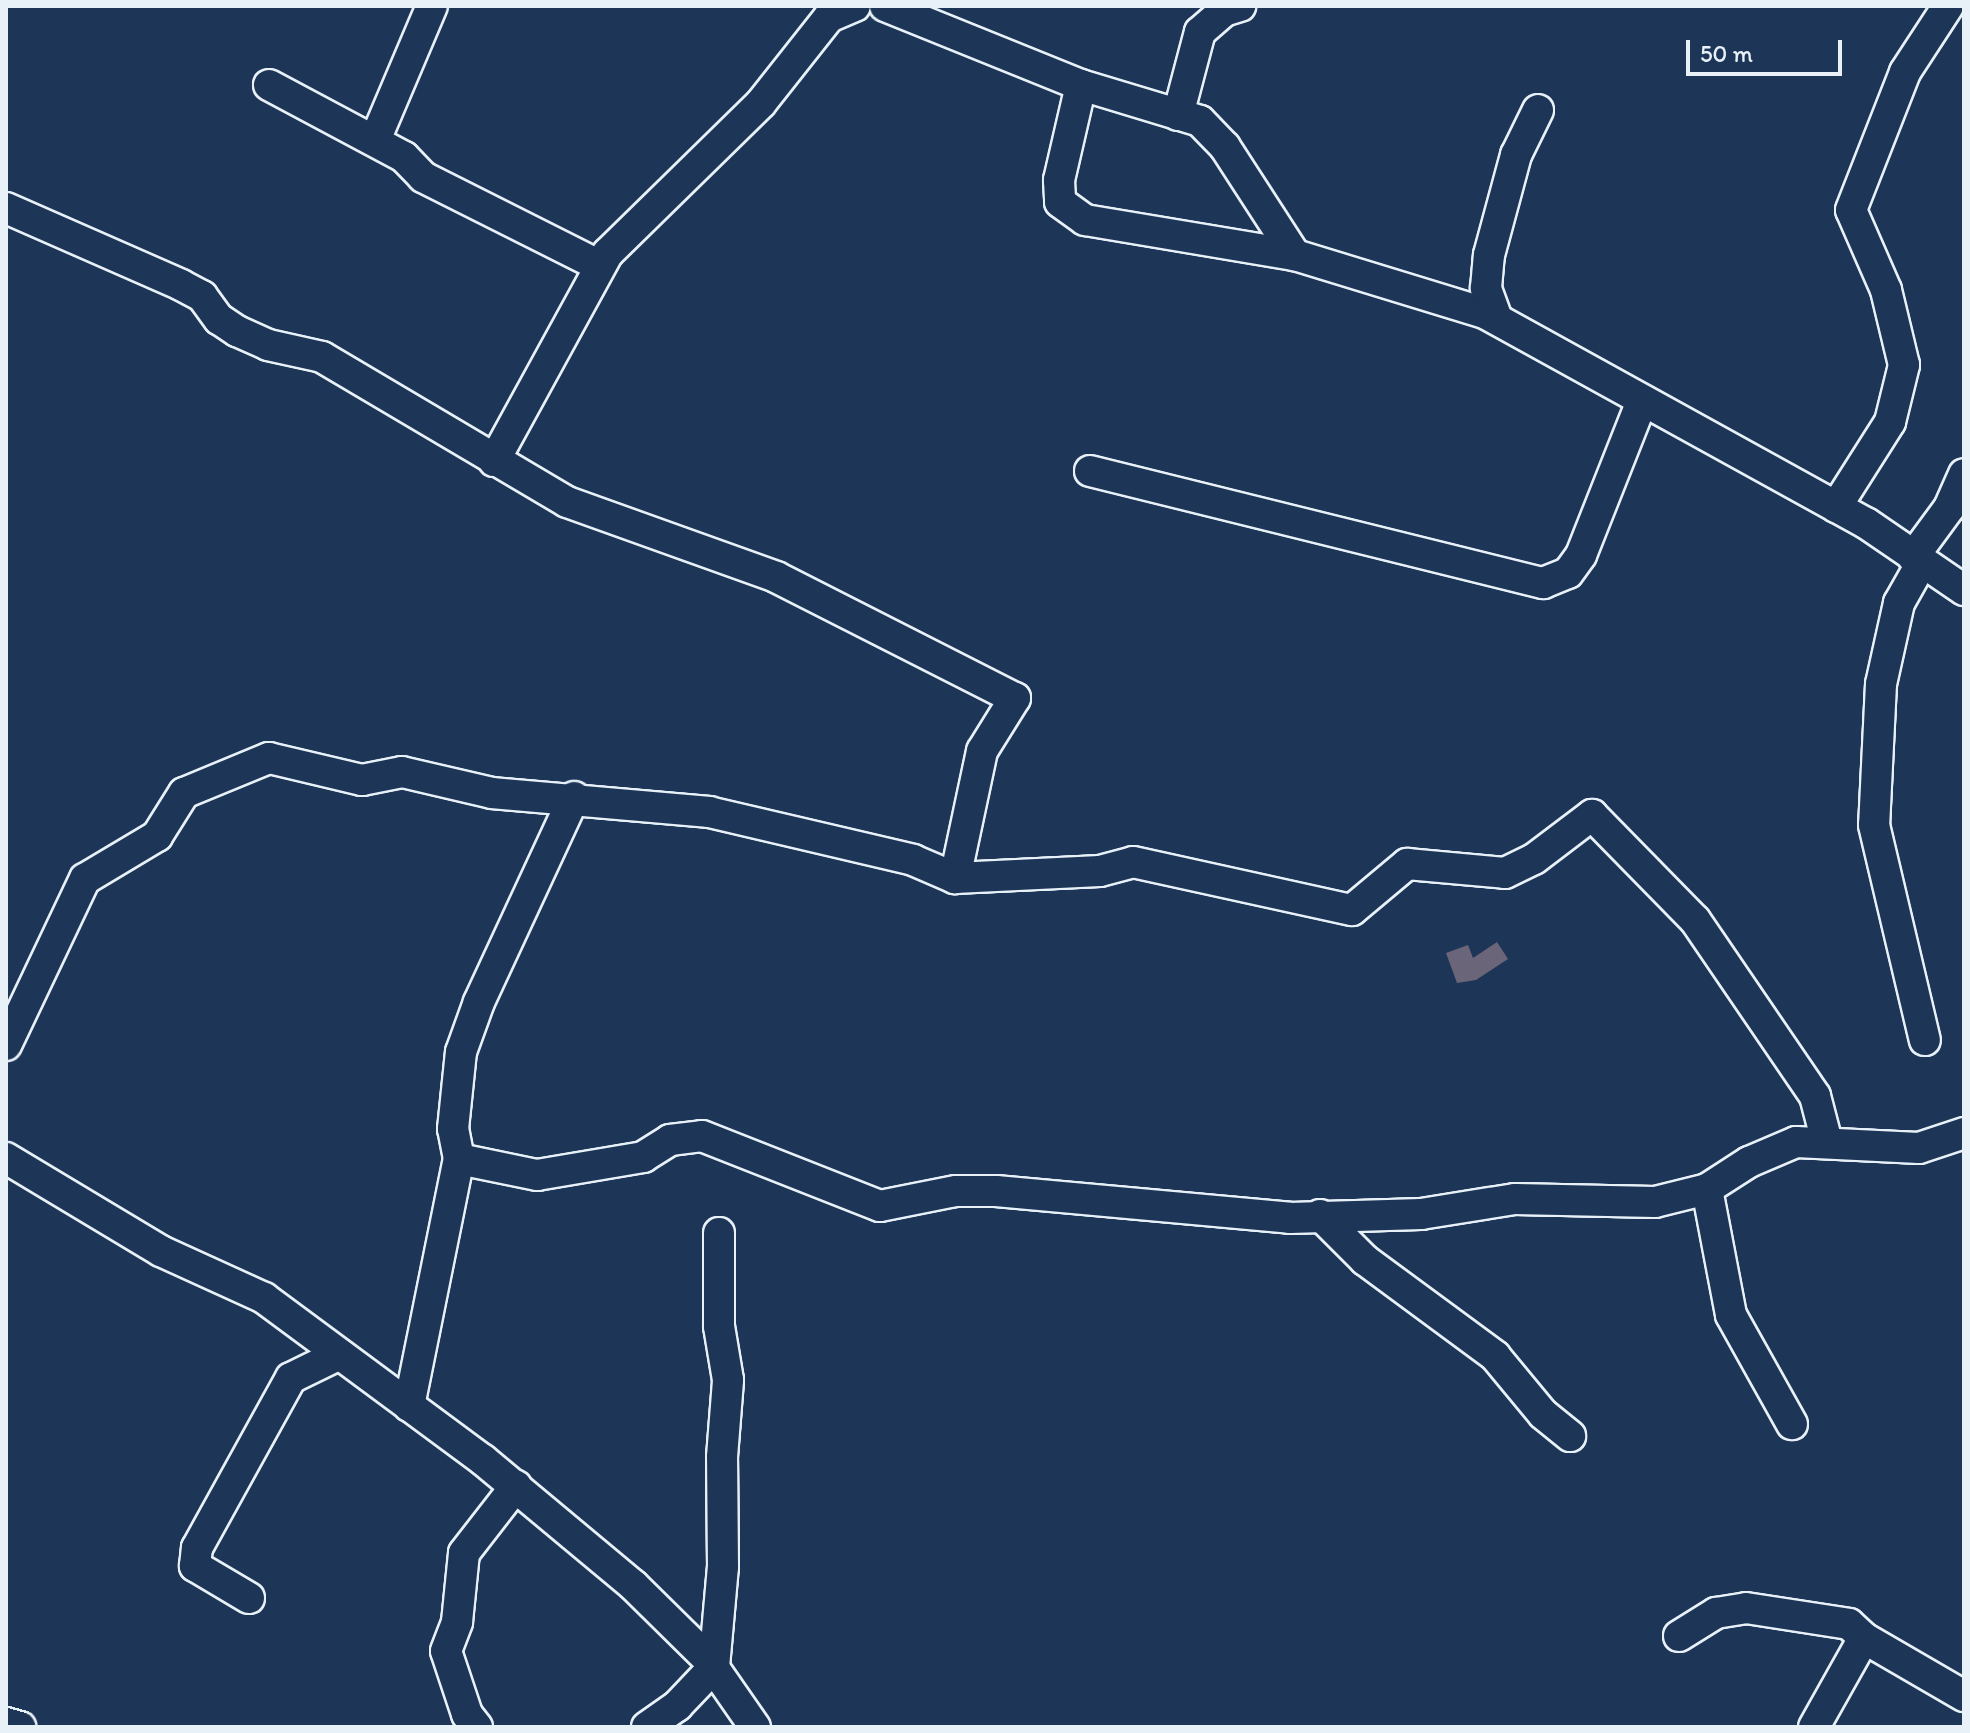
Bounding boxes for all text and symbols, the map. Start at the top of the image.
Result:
scale bar [1690,24,1846,74]
text: 50 m [1700,39,1753,68]

